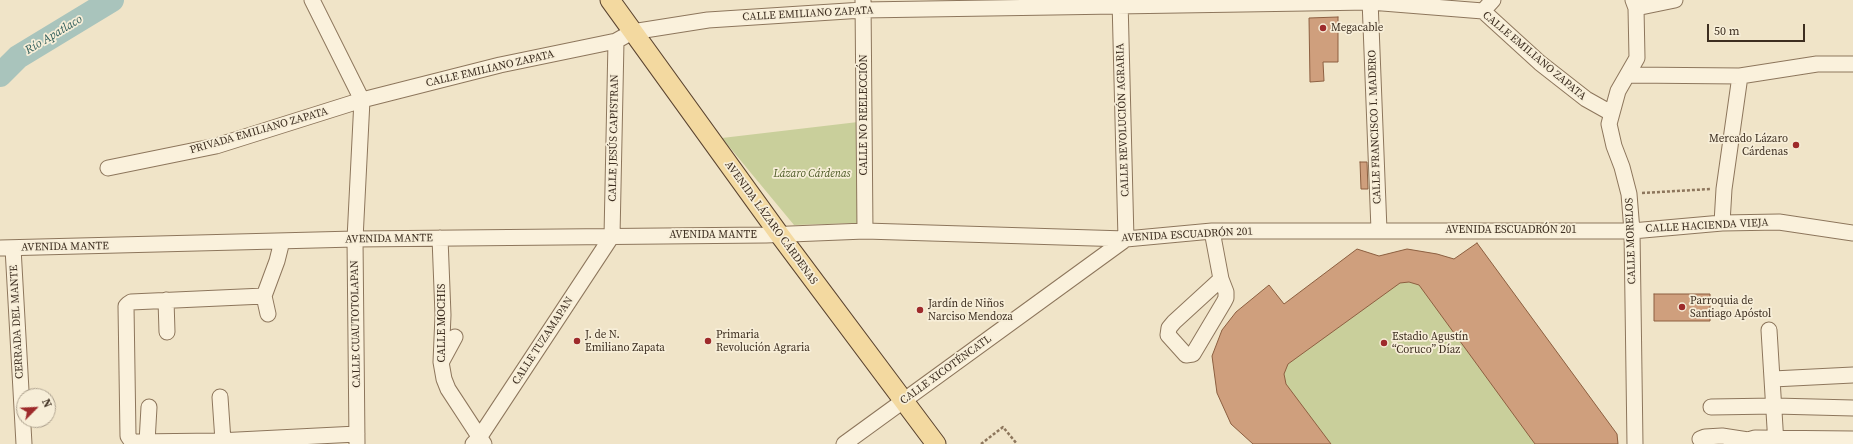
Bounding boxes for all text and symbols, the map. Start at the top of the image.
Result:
street label: CALLE EMILIANO ZAPATA [742,4,874,24]
street label: CALLE EMILIANO ZAPATA [1479,9,1589,103]
water label: Río Apatlaco [23,12,85,58]
scale bar [1709,16,1807,42]
place label: Megacable [1331,21,1383,35]
marker: Megacable [1318,23,1328,33]
text: 50 m [1714,23,1740,39]
street label: CALLE REVOLUCIÓN AGRARIA [1114,43,1132,197]
street label: CALLE EMILIANO ZAPATA [425,48,555,90]
street label: CALLE FRANCISCO I. MADERO [1366,50,1384,204]
street label: CALLE NO REELECCIÓN [857,55,871,175]
street label: CALLE JESÚS CAPISTRAN [606,74,622,202]
street label: PRIVADA EMILIANO ZAPATA [188,105,330,157]
place label: Mercado Lázaro Cárdenas [1709,132,1788,158]
marker: Mercado Lázaro Cárdenas [1791,140,1801,150]
street label: AVENIDA LÁZARO CÁRDENAS [722,159,820,287]
park label: Lázaro Cárdenas [773,167,851,181]
street label: CALLE MORELOS [1623,197,1639,285]
street label: CALLE HACIENDA VIEJA [1645,216,1769,236]
street label: AVENIDA ESCUADRÓN 201 [1445,223,1577,237]
street label: AVENIDA ESCUADRÓN 201 [1121,225,1253,245]
street label: AVENIDA MANTE [669,228,757,242]
street label: AVENIDA MANTE [345,232,433,246]
street label: AVENIDA MANTE [21,240,109,254]
street label: CALLE CUAUTOTOLAPAN [348,260,364,388]
street label: CERRADA DEL MANTE [7,265,27,379]
street label: CALLE MOCHIS [435,284,449,362]
place label: Parroquia de Santiago Apóstol [1690,294,1771,320]
street label: CALLE TUZAMAPAN [510,295,576,387]
place label: Jardín de Niños Narciso Mendoza [928,297,1013,323]
marker: Parroquia de Santiago Apóstol [1677,302,1687,312]
marker: Jardín de Niños Narciso Mendoza [915,305,925,315]
place label: J. de N. Emiliano Zapata [585,328,665,354]
place label: Primaria Revolución Agraria [716,328,810,354]
place label: Estadio Agustín “Coruco” Díaz [1392,330,1468,356]
street label: CALLE XICOTÉNCATL [898,332,994,408]
marker: J. de N. Emiliano Zapata [572,336,582,346]
marker: Primaria Revolución Agraria [703,336,713,346]
marker: Estadio Agustín “Coruco” Díaz [1379,338,1389,348]
north arrow [16,388,56,428]
text: N [38,397,55,410]

